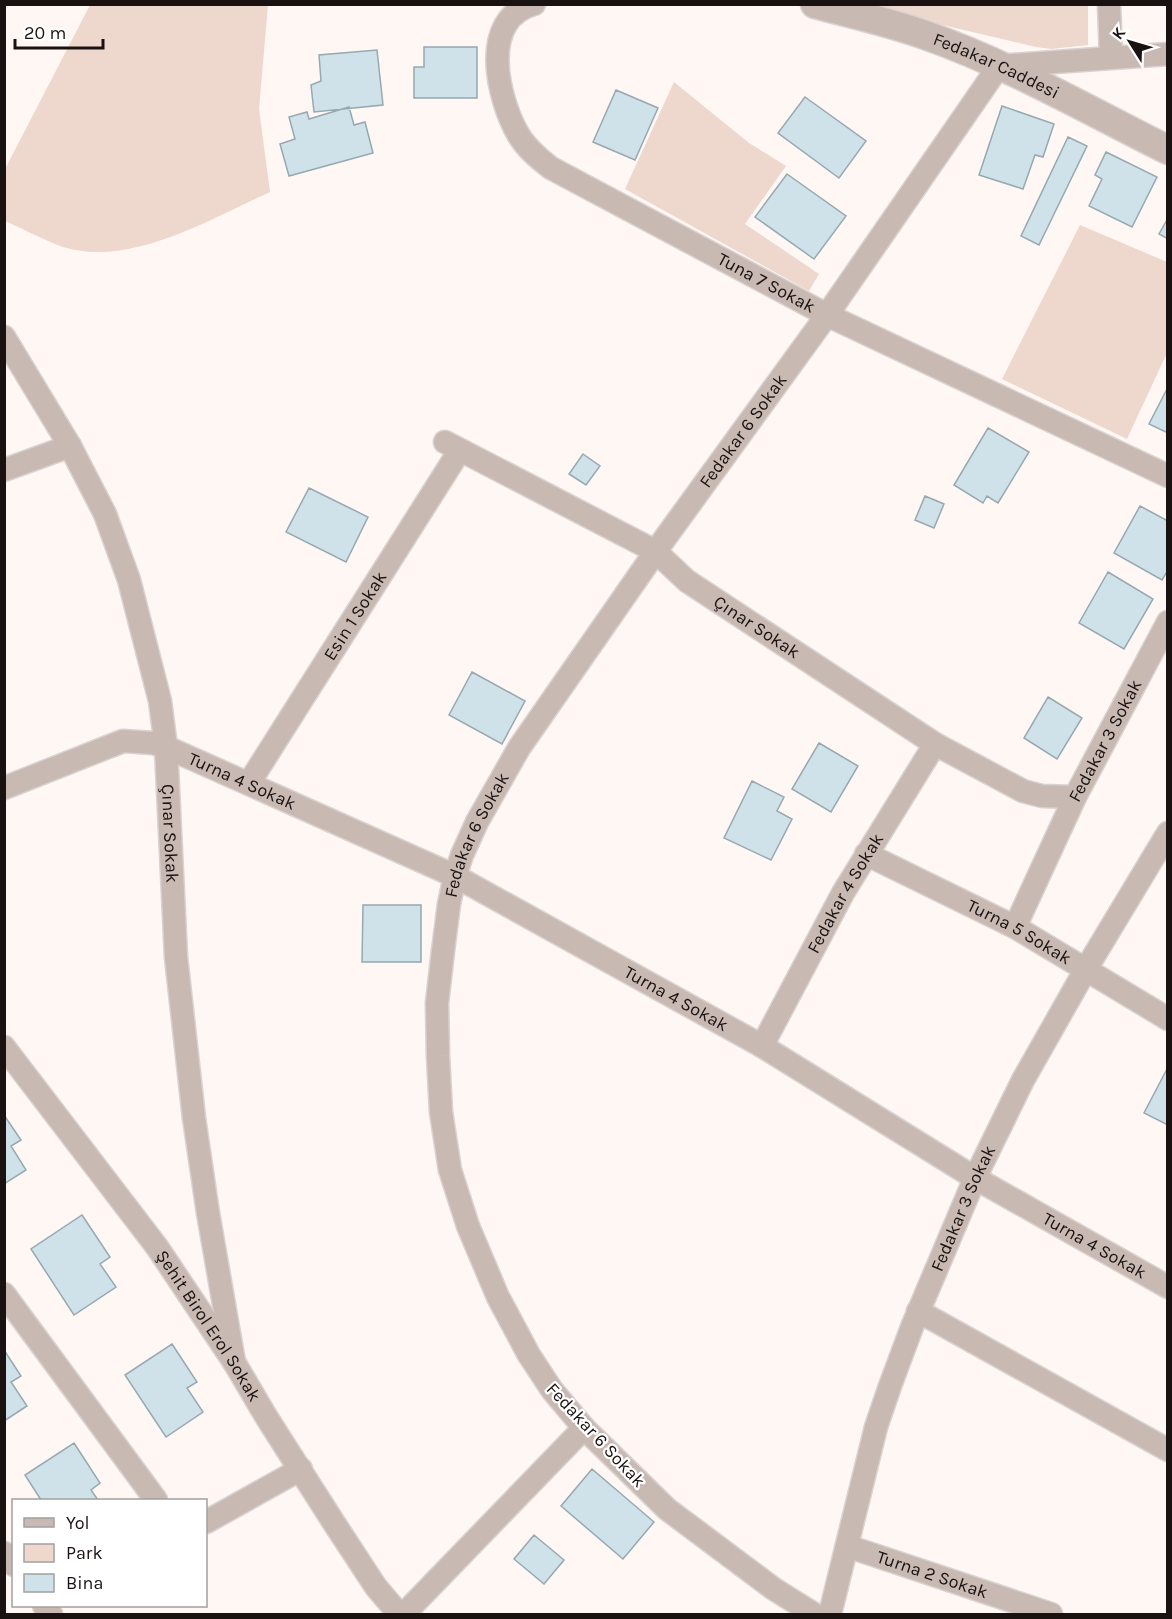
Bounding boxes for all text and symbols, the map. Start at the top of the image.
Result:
scale bar [15,12,104,50]
north arrow [1100,12,1160,72]
text: 20 m [24,22,66,44]
text: K [1108,23,1129,43]
street label: Fedakar Caddesi [930,28,1063,104]
street label: Tuna 7 Sokak [714,248,819,318]
street label: Fedakar 6 Sokak [694,370,792,492]
street label: Esin 1 Sokak [319,567,391,664]
street label: Çınar Sokak [709,591,804,663]
street label: Fedakar 3 Sokak [1063,676,1146,806]
street label: Turna 4 Sokak [185,747,299,815]
street label: Fedakar 6 Sokak [440,769,514,900]
street label: Çınar Sokak [157,784,183,883]
street label: Fedakar 4 Sokak [802,829,888,957]
street label: Turna 5 Sokak [964,894,1075,969]
street label: Turna 4 Sokak [620,961,732,1036]
street label: Fedakar 3 Sokak [926,1142,1000,1275]
street label: Turna 4 Sokak [1039,1208,1150,1284]
street label: Şehit Birol Erol Sokak [151,1246,266,1406]
street label: Fedakar 6 Sokak [542,1378,650,1492]
legend [12,1499,207,1607]
text: Yol [66,1512,90,1534]
text: Park [66,1542,103,1564]
street label: Turna 2 Sokak [874,1546,991,1603]
text: Bina [66,1572,103,1594]

